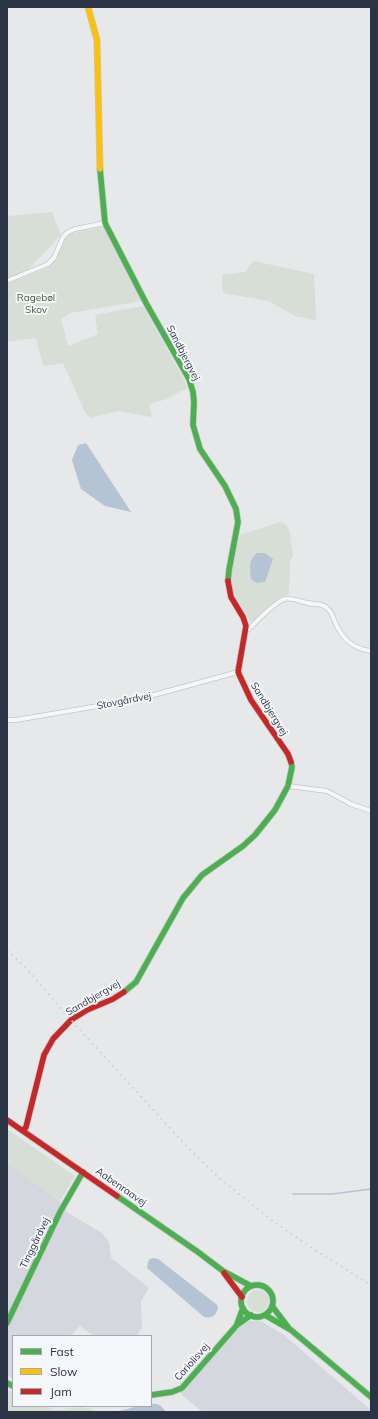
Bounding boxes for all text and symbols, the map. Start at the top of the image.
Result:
park label: Ragebøl Skov [17,292,55,316]
street label: Sandbjergvej [164,323,202,383]
street label: Sandbjergvej [248,680,290,738]
street label: Stovgårdvej [96,690,152,712]
street label: Sandbjergvej [64,978,122,1018]
street label: Aabenraavej [93,1165,149,1209]
street label: Tinggårdvej [18,1216,52,1270]
legend [12,1335,152,1407]
street label: Coriolisvej [172,1341,212,1383]
text: Fast [50,1344,74,1359]
text: Slow [50,1364,78,1379]
text: Jam [50,1384,72,1399]

